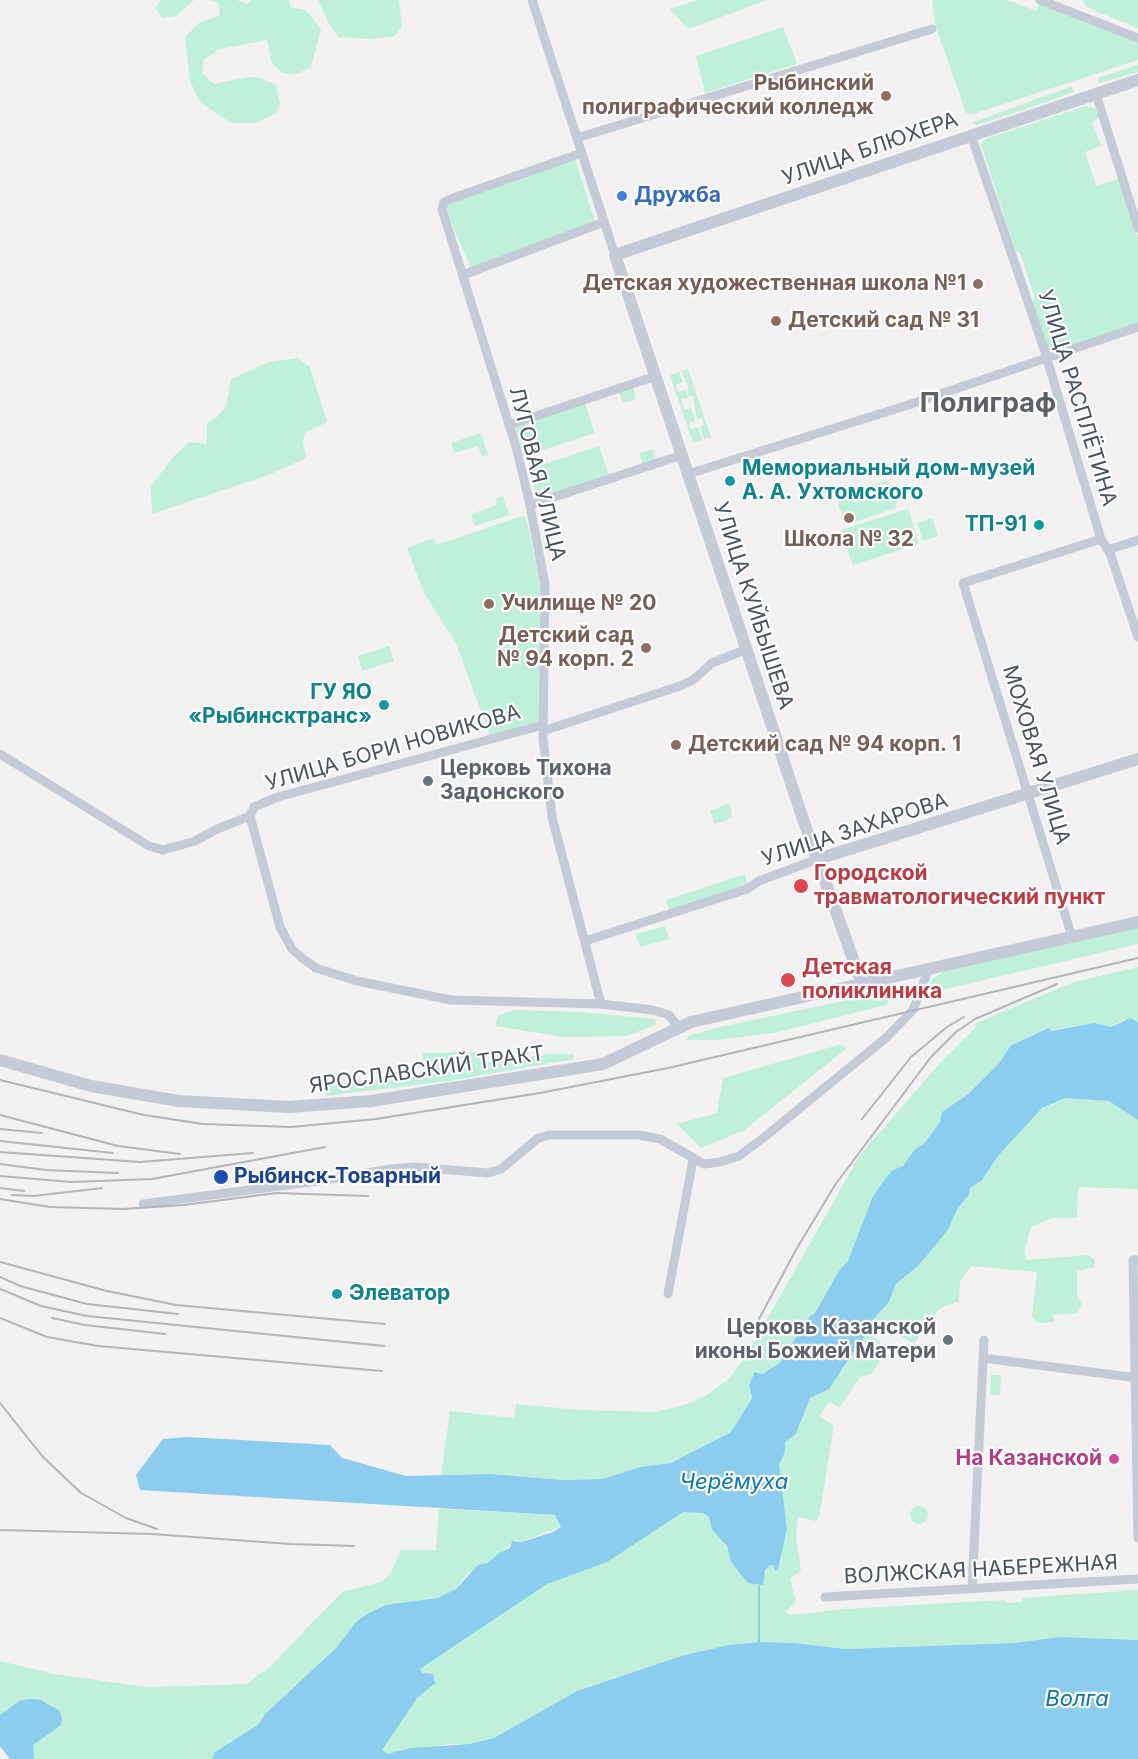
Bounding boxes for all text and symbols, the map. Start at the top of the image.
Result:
place label: Рыбинский полиграфический колледж [582,71,874,121]
marker: Рыбинский полиграфический колледж [879,89,893,103]
street label: УЛИЦА БЛЮХЕРА [779,107,961,191]
place label: Дружба [634,183,721,209]
marker: Дружба [615,189,629,203]
place label: Детская художественная школа №1 [582,271,966,297]
marker: Детская художественная школа №1 [971,277,985,291]
street label: УЛИЦА РАСПЛЁТИНА [1032,287,1122,509]
place label: Детский сад № 31 [788,308,979,334]
marker: Детский сад № 31 [769,314,783,328]
street label: ЛУГОВАЯ УЛИЦА [503,384,571,564]
district label: Полиграф [920,388,1056,420]
place label: Мемориальный дом-музей А. А. Ухтомского [742,456,1035,506]
marker: Мемориальный дом-музей А. А. Ухтомского [723,474,737,488]
street label: УЛИЦА КУЙБЫШЕВА [708,499,798,713]
marker: Школа № 32 [842,511,856,525]
place label: ТП-91 [965,512,1027,538]
marker: ТП-91 [1032,518,1046,532]
place label: Школа № 32 [784,527,914,553]
place label: Училище № 20 [501,591,656,617]
marker: Училище № 20 [482,597,496,611]
place label: Детский сад № 94 корп. 2 [497,623,634,673]
marker: Детский сад № 94 корп. 2 [639,641,653,655]
street label: МОХОВАЯ УЛИЦА [997,662,1075,848]
place label: ГУ ЯО «Рыбинсктранс» [188,680,372,730]
marker: ГУ ЯО «Рыбинсктранс» [377,698,391,712]
street label: УЛИЦА БОРИ НОВИКОВА [263,700,523,796]
place label: Детский сад № 94 корп. 1 [688,732,961,758]
marker: Детский сад № 94 корп. 1 [669,738,683,752]
place label: Церковь Тихона Задонского [440,756,612,806]
marker: Церковь Тихона Задонского [421,774,435,788]
street label: УЛИЦА ЗАХАРОВА [759,788,951,872]
place label: Городской травматологический пункт [814,861,1105,911]
marker: Городской травматологический пункт [792,877,810,895]
place label: Детская поликлиника [802,955,942,1005]
marker: Детская поликлиника [779,971,797,989]
street label: ЯРОСЛАВСКИЙ ТРАКТ [308,1041,546,1099]
place label: Рыбинск-Товарный [234,1164,441,1190]
marker: Рыбинск-Товарный [212,1168,230,1186]
place label: Элеватор [349,1281,450,1307]
marker: Элеватор [330,1287,344,1301]
place label: Церковь Казанской иконы Божией Матери [695,1315,936,1365]
marker: Церковь Казанской иконы Божией Матери [941,1333,955,1347]
place label: На Казанской [956,1446,1102,1472]
marker: На Казанской [1107,1452,1121,1466]
water label: Черёмуха [680,1469,788,1495]
street label: ВОЛЖСКАЯ НАБЕРЕЖНАЯ [843,1550,1119,1590]
water label: Волга [1045,1686,1109,1712]

